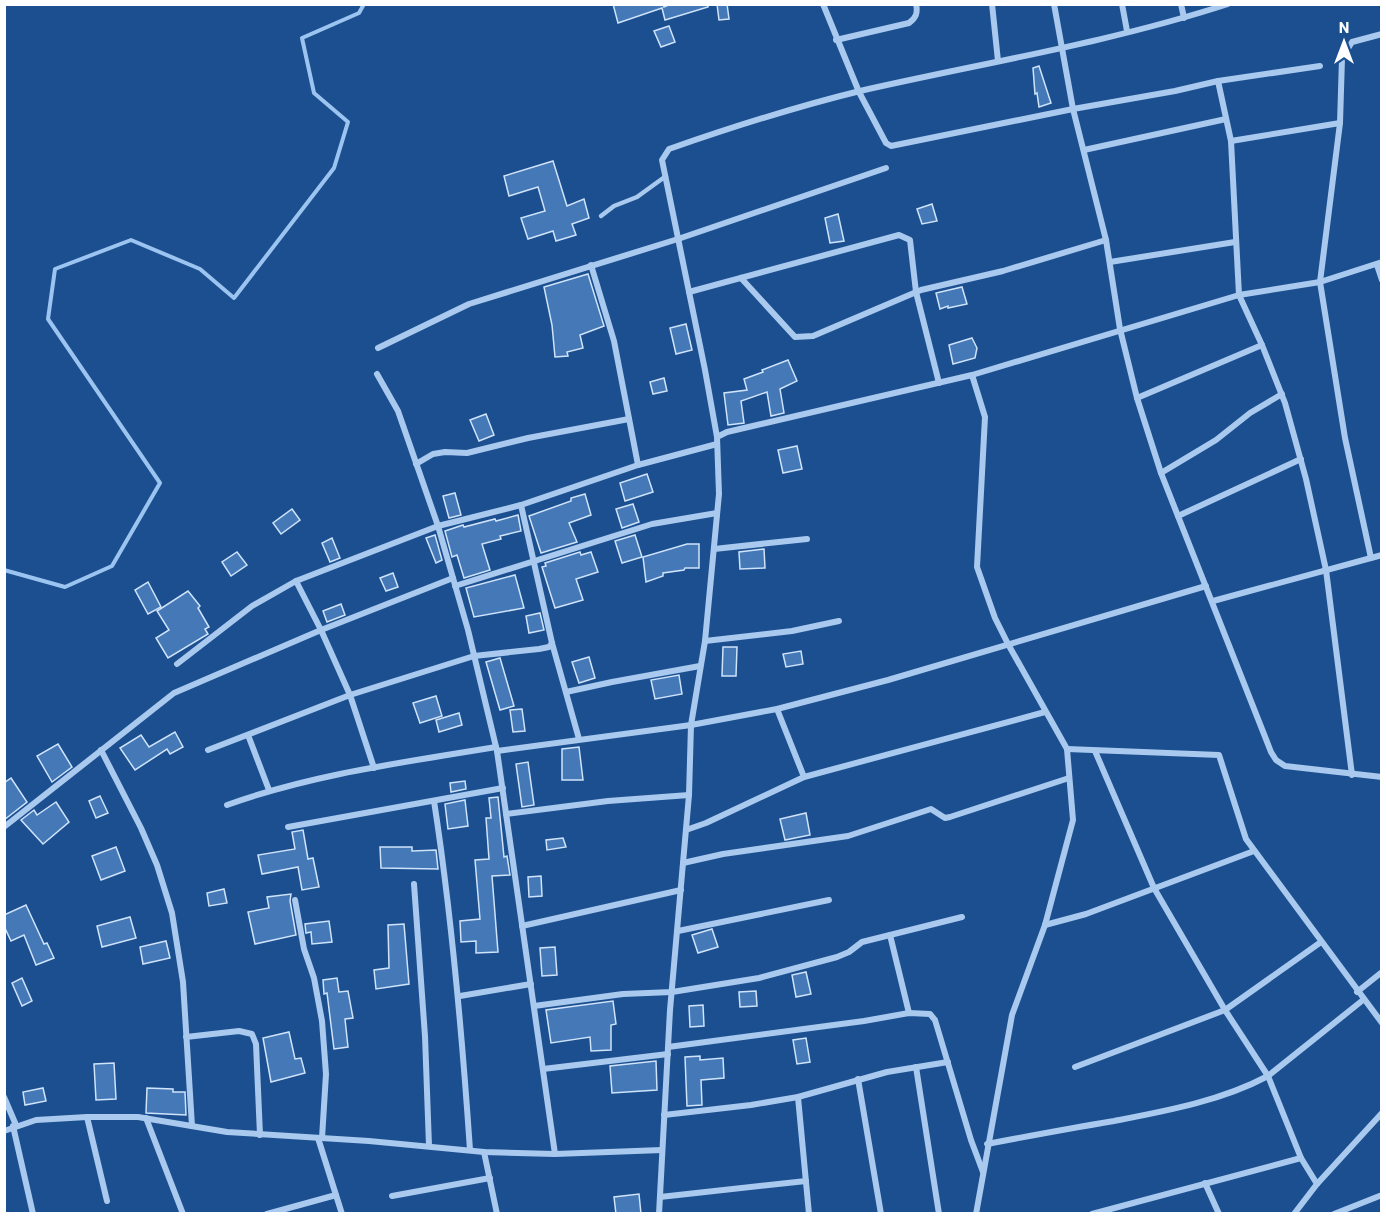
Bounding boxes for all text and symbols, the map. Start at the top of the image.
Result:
north arrow [1314,12,1374,72]
text: N [1339,17,1349,36]

